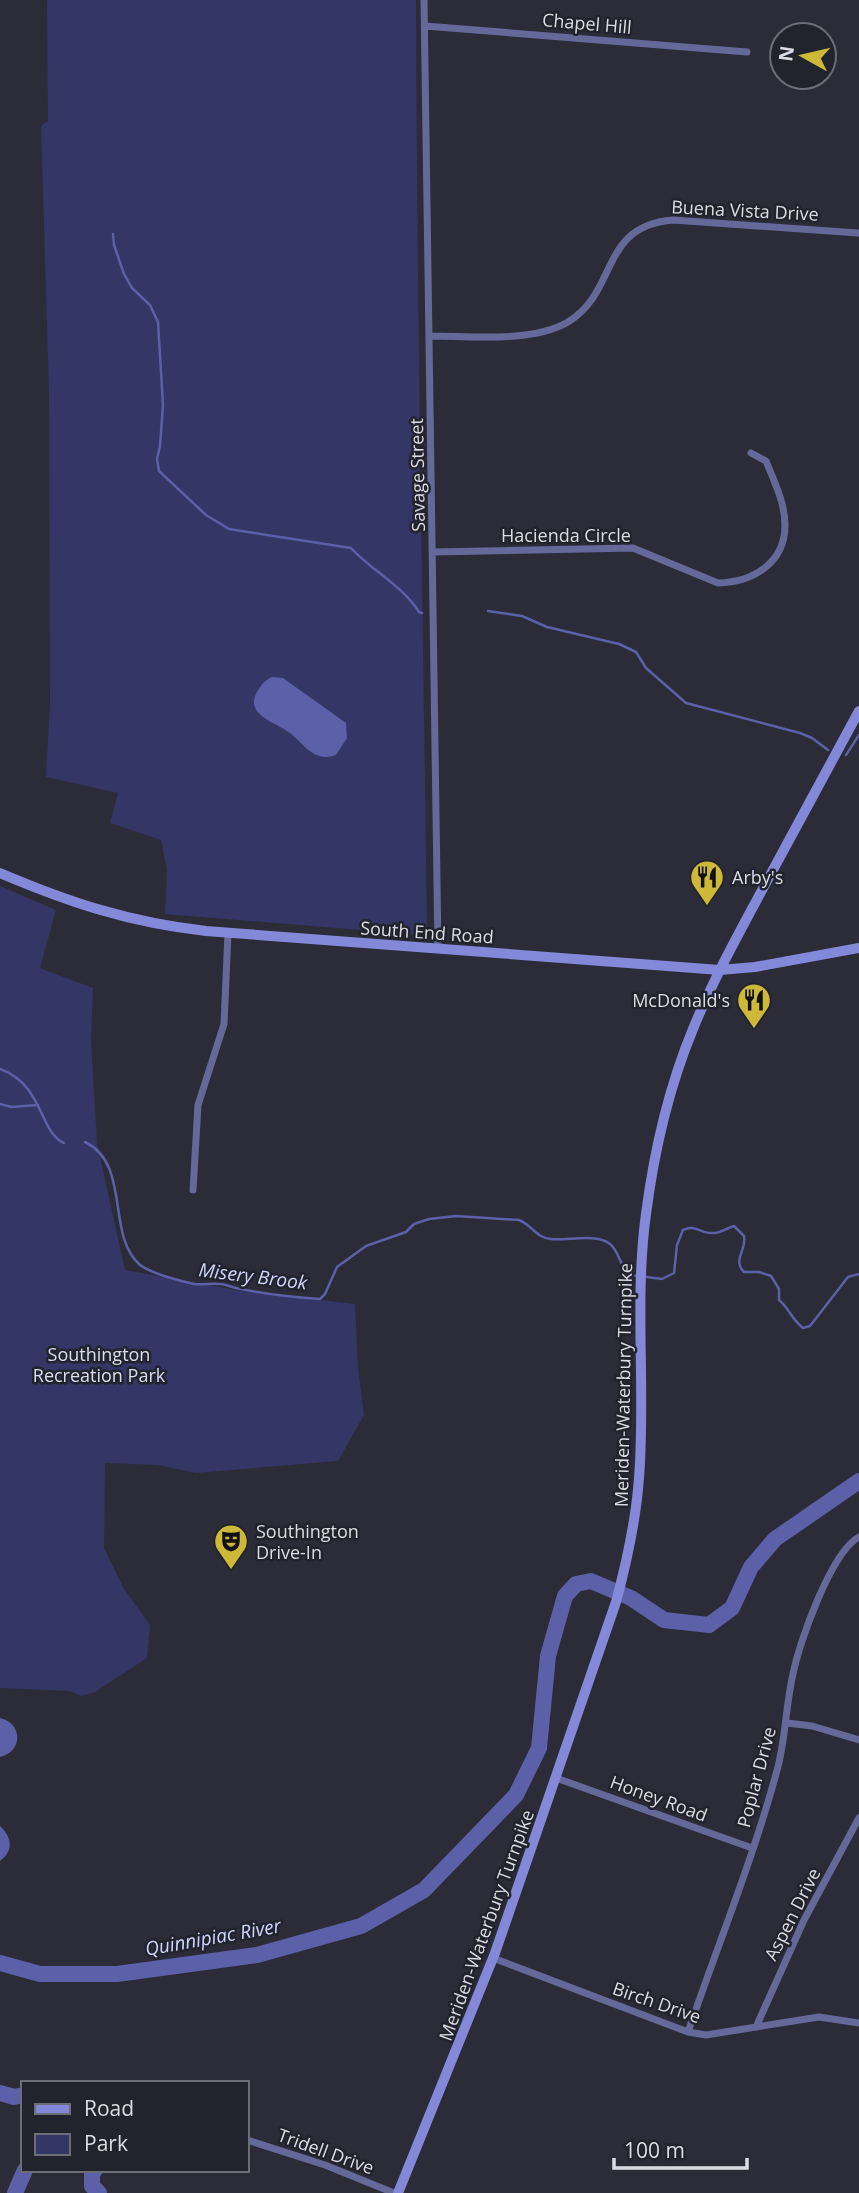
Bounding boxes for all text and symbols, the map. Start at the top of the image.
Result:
street label: Chapel Hill [541,7,633,39]
north arrow [768,21,838,91]
text: N [772,44,800,63]
street label: Buena Vista Drive [671,194,819,226]
street label: Savage Street [404,418,430,532]
street label: Hacienda Circle [501,523,631,547]
restaurant icon: Arby's [688,858,726,907]
place label: Arby's [732,865,783,889]
street label: South End Road [360,915,494,949]
restaurant icon: McDonald's [735,981,773,1030]
place label: McDonald's [632,988,730,1012]
water label: Misery Brook [197,1256,309,1296]
street label: Meriden-Waterbury Turnpike [609,1263,637,1507]
park label: Southington Recreation Park [33,1342,166,1387]
place label: Southington Drive-In [256,1519,359,1564]
theatre icon: Southington Drive-In [212,1522,250,1571]
street label: Poplar Drive [731,1724,781,1830]
street label: Honey Road [607,1769,711,1827]
street label: Meriden-Waterbury Turnpike [433,1806,539,2044]
street label: Aspen Drive [758,1864,826,1964]
water label: Quinnipiac River [143,1912,284,1962]
street label: Birch Drive [610,1976,704,2028]
legend [21,2081,248,2172]
text: Road [84,2094,134,2122]
street label: Tridell Drive [275,2122,377,2180]
scale bar [614,2126,747,2170]
text: Park [84,2129,128,2157]
text: 100 m [624,2136,685,2164]

